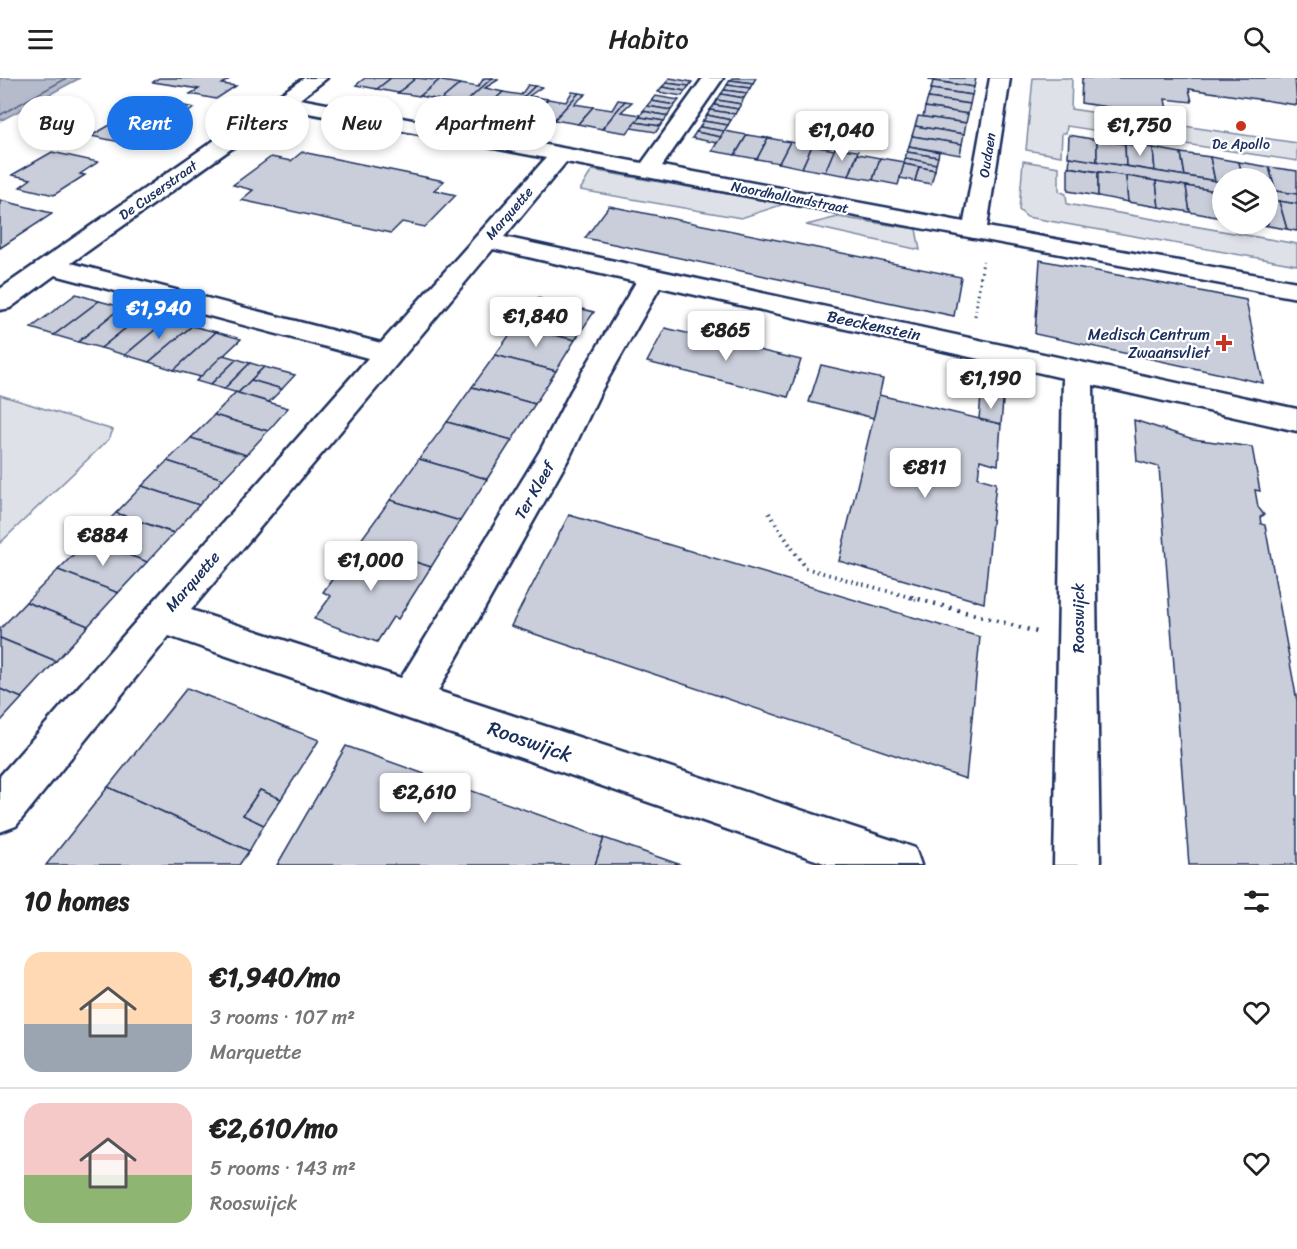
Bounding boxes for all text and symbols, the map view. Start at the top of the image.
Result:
text: Habito [608,15,689,63]
icon: menu [24,23,57,56]
icon: search [1240,23,1273,56]
chip: Buy [18,96,95,150]
chip: Rent [107,96,193,150]
chip: Filters [205,96,309,150]
chip: New [321,96,403,150]
chip: Apartment [415,96,556,150]
pin: €1,750 [1091,106,1189,157]
text: €1,750 [1108,108,1172,143]
pin: €1,040 [793,111,891,162]
text: €1,040 [809,113,875,148]
marker: De Apollo [1234,119,1248,133]
street label: Oudaen [972,130,1003,179]
place label: De Apollo [1212,132,1270,157]
street label: De Cuserstraat [114,153,204,227]
map controls [1212,168,1278,234]
button: layers [1212,168,1278,234]
street label: Noordhollandstraat [729,174,851,221]
street label: Marquette [479,181,540,246]
pin: €1,940 [110,289,208,340]
text: €1,940 [127,291,191,326]
pin: €1,840 [487,297,585,348]
text: €1,840 [504,299,568,334]
street label: Beeckenstein [824,301,924,350]
pin: €865 [690,311,762,362]
text: €865 [702,313,750,348]
place label: Medisch Centrum Zwaansvliet [1088,320,1211,367]
marker: Medisch Centrum Zwaansvliet [1215,334,1233,352]
pin: €1,190 [942,359,1040,410]
text: €1,190 [961,361,1021,396]
pin: €811 [889,448,961,499]
text: €811 [904,450,946,485]
street label: Ter Kleef [506,454,564,525]
pin: €884 [67,516,139,567]
text: €884 [78,518,128,553]
pin: €1,000 [322,541,420,592]
text: €1,000 [338,543,404,578]
street label: Marquette [157,544,227,618]
street label: Rooswijck [1064,583,1093,653]
street label: Rooswijck [483,711,577,772]
pin: €2,610 [376,773,474,824]
text: €2,610 [394,775,456,810]
text: 10 homes [24,878,129,924]
icon: filters [1240,885,1273,918]
text: €1,940/mo [210,954,340,1000]
icon: home [72,976,144,1048]
icon: heart [1240,996,1273,1029]
text: 3 rooms · 107 m² [210,1000,355,1035]
text: Marquette [210,1035,301,1070]
text: €2,610/mo [210,1105,338,1151]
icon: home [72,1127,144,1199]
icon: heart [1240,1147,1273,1180]
text: 5 rooms · 143 m² [210,1151,356,1186]
text: Rooswijck [210,1186,297,1221]

